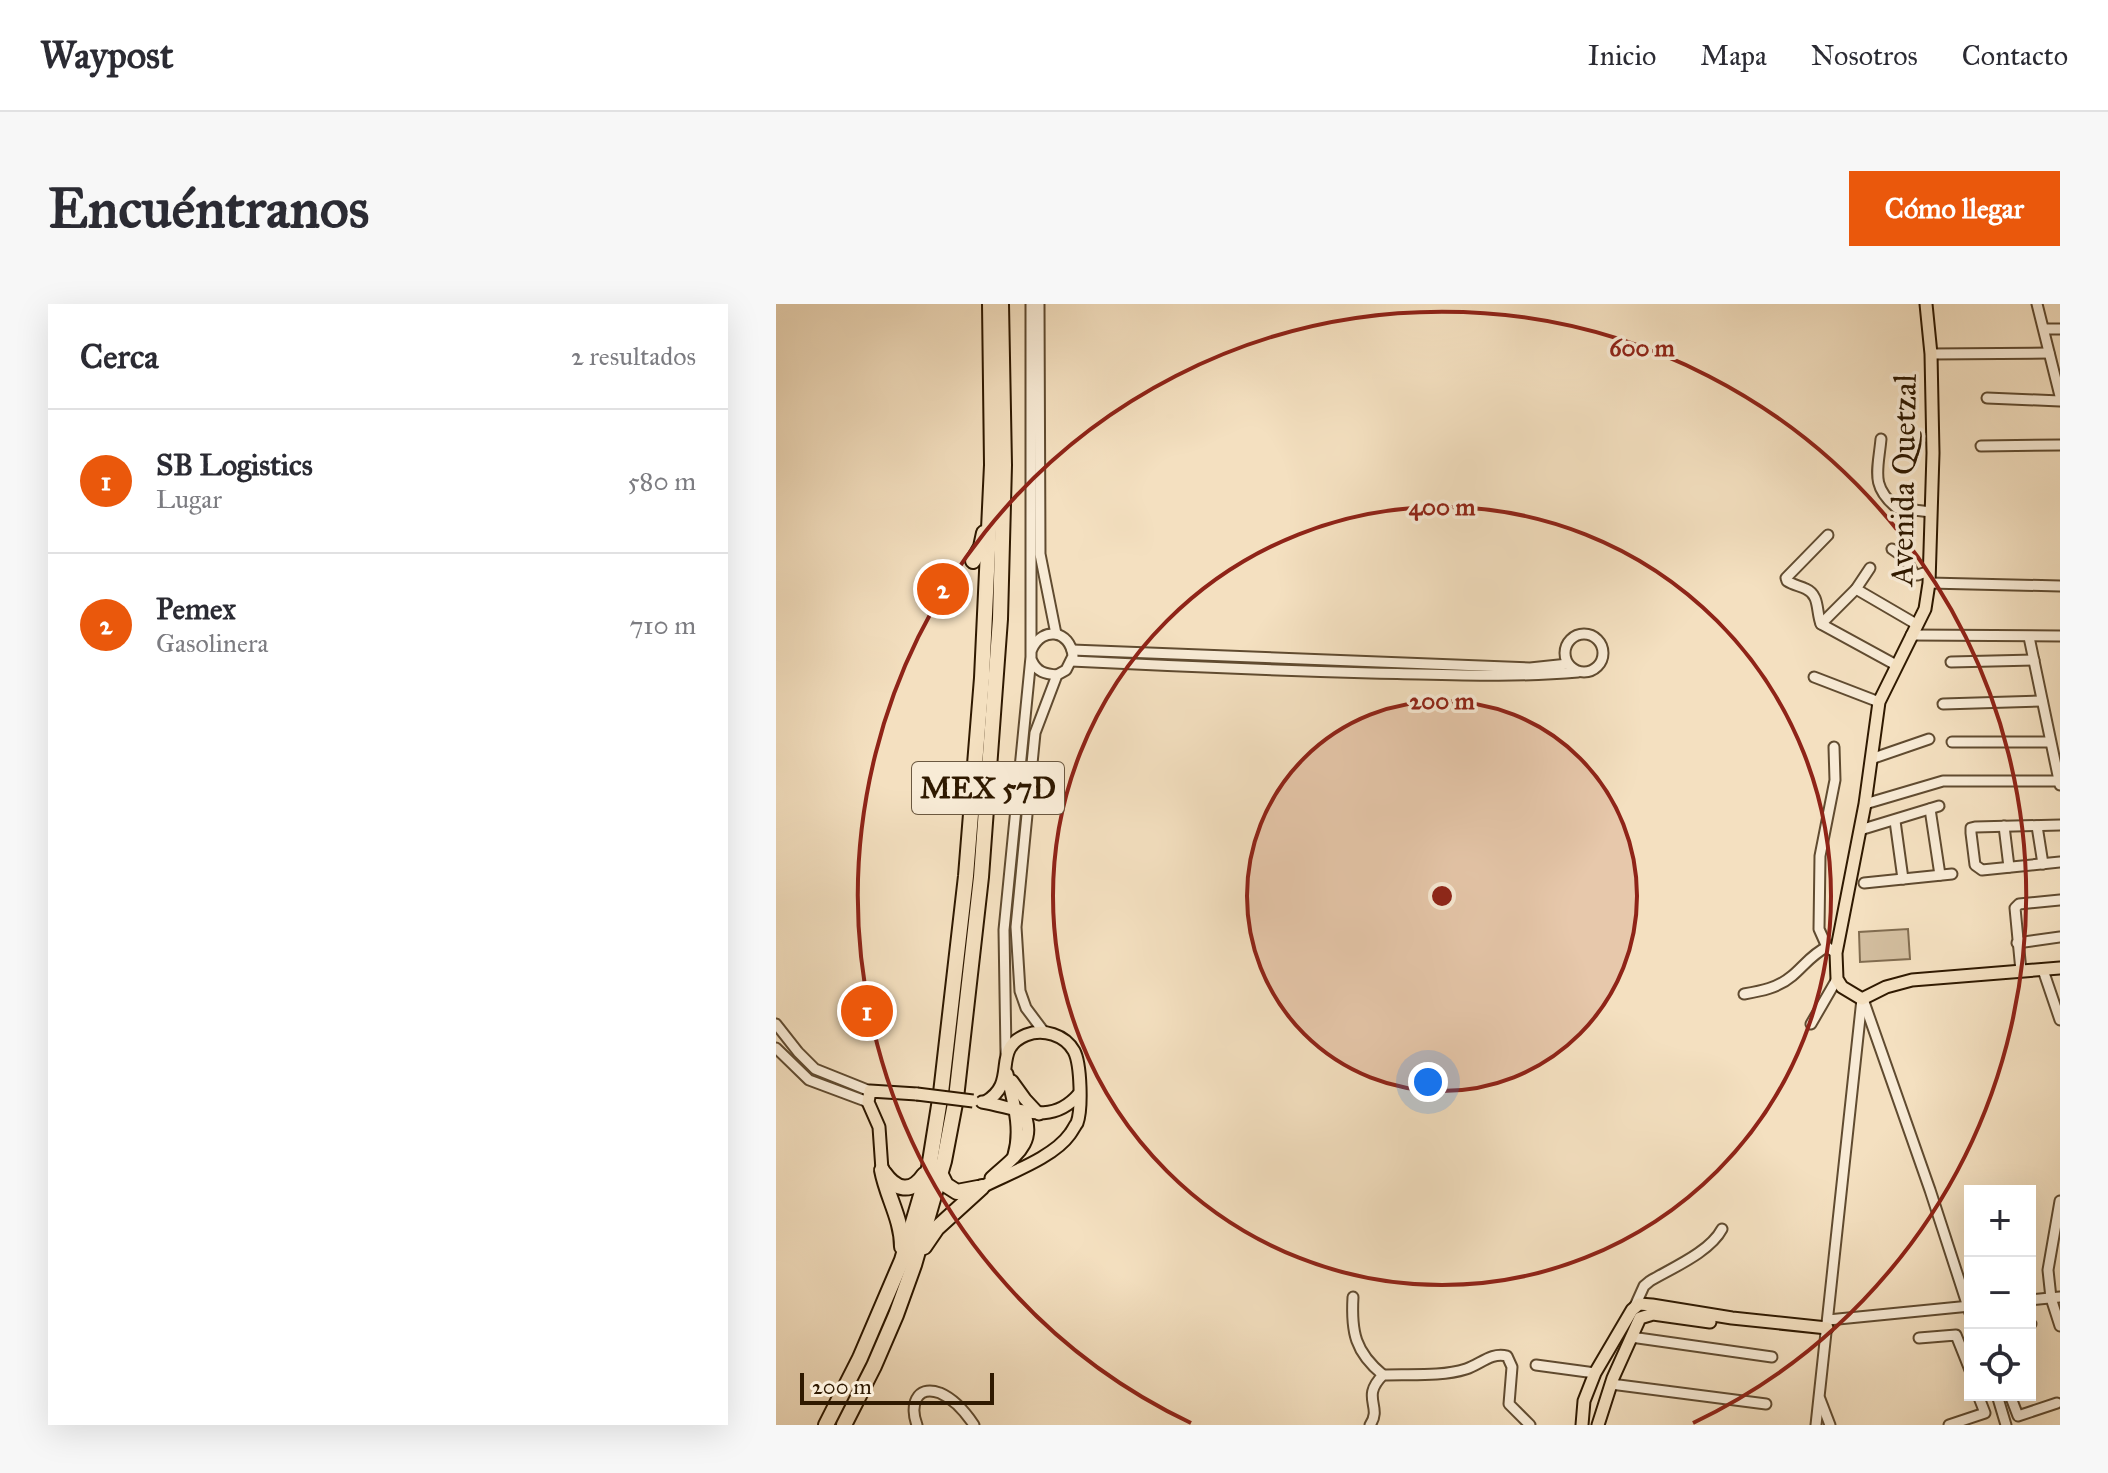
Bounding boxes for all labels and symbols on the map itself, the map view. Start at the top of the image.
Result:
text: 600 m [1609,333,1676,363]
street label: Avenida Quetzal [1882,373,1925,588]
text: 400 m [1409,492,1476,522]
pin: 2 [917,559,969,619]
text: 200 m [1409,686,1475,716]
road number: MEX 57D [912,762,1064,814]
centre of rings [1428,882,1456,910]
pin: 1 [841,981,893,1041]
your location [1408,1062,1448,1102]
scale bar [800,1369,994,1405]

